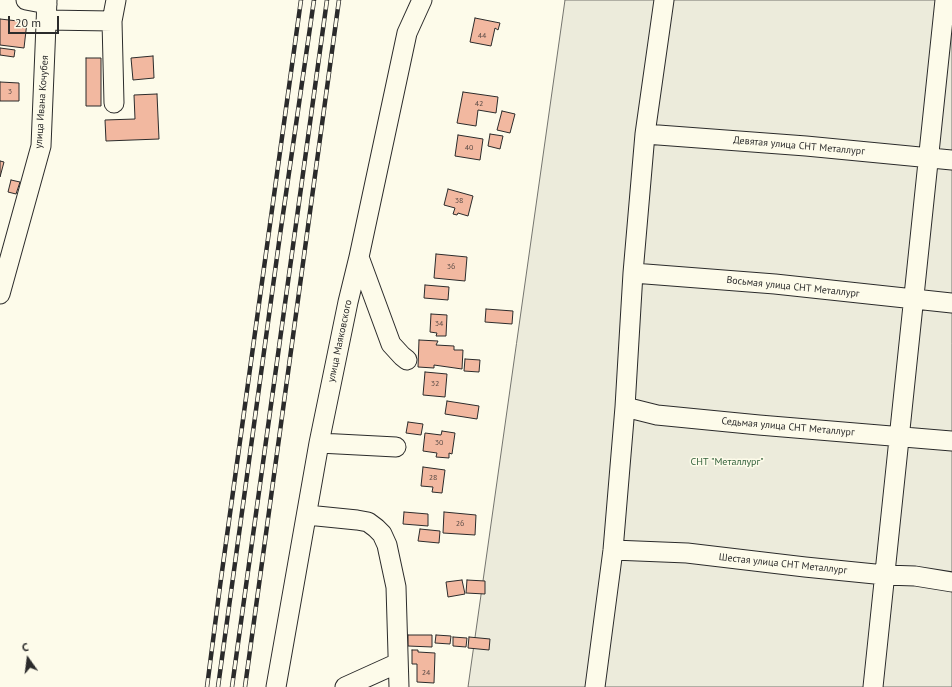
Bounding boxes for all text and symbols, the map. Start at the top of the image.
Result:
scale bar [10,8,61,34]
text: 20 m [15,15,41,30]
house number: 44 [478,31,486,41]
street label: улица Ивана Кочубея [33,55,51,149]
house number: 3 [8,87,12,97]
house number: 42 [475,99,483,109]
street label: Девятая улица СНТ Металлург [733,134,865,158]
house number: 40 [465,143,473,153]
house number: 38 [455,196,463,206]
house number: 36 [447,262,455,272]
street label: Восьмая улица СНТ Металлург [726,274,860,300]
street label: улица Маяковского [325,299,355,383]
house number: 34 [435,319,443,329]
house number: 32 [431,379,439,389]
street label: Седьмая улица СНТ Металлург [721,415,855,439]
house number: 30 [435,438,443,448]
park label: СНТ "Металлург" [690,456,764,468]
house number: 28 [429,473,437,483]
house number: 26 [456,519,464,529]
street label: Шестая улица СНТ Металлург [718,551,848,577]
north arrow [8,639,48,679]
text: С [20,640,30,655]
house number: 24 [422,668,430,678]

